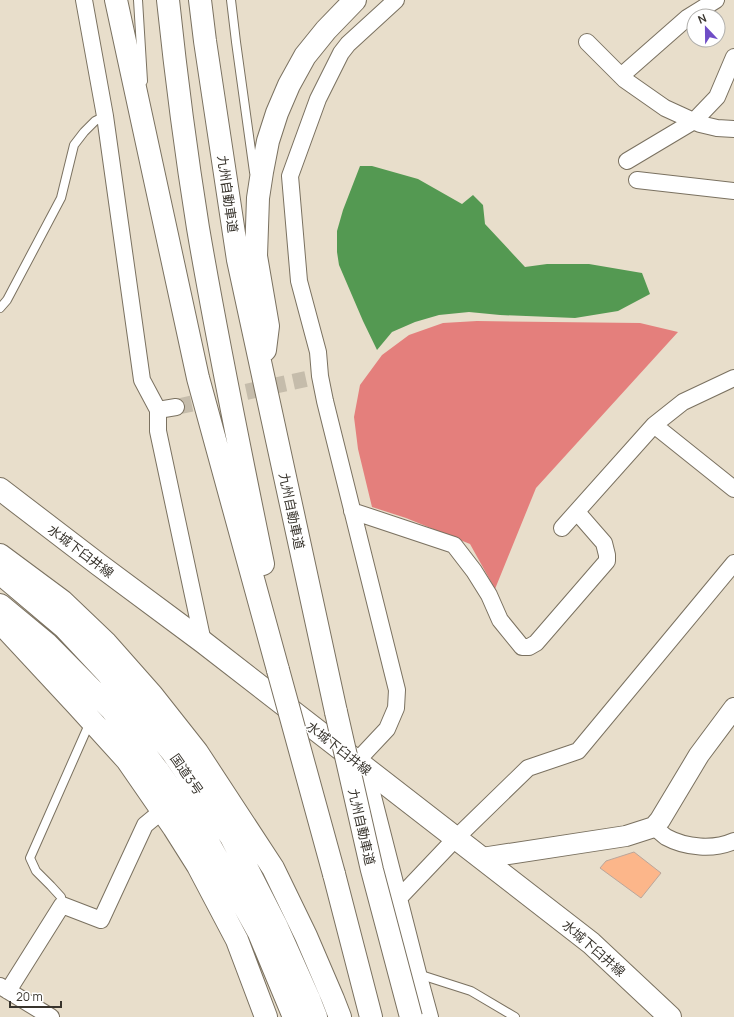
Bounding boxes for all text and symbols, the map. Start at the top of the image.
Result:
north arrow [686,8,726,48]
text: N [696,10,709,27]
street label: 九州自動車道 [214,154,242,234]
street label: 九州自動車道 [275,471,309,551]
street label: 水城下臼井線 [44,520,118,582]
street label: 水城下臼井線 [303,717,375,779]
street label: 国道3号 [166,750,208,798]
street label: 九州自動車道 [344,787,380,867]
street label: 水城下臼井線 [559,916,629,980]
scale bar [10,983,61,1009]
text: 20 m [16,988,43,1005]

